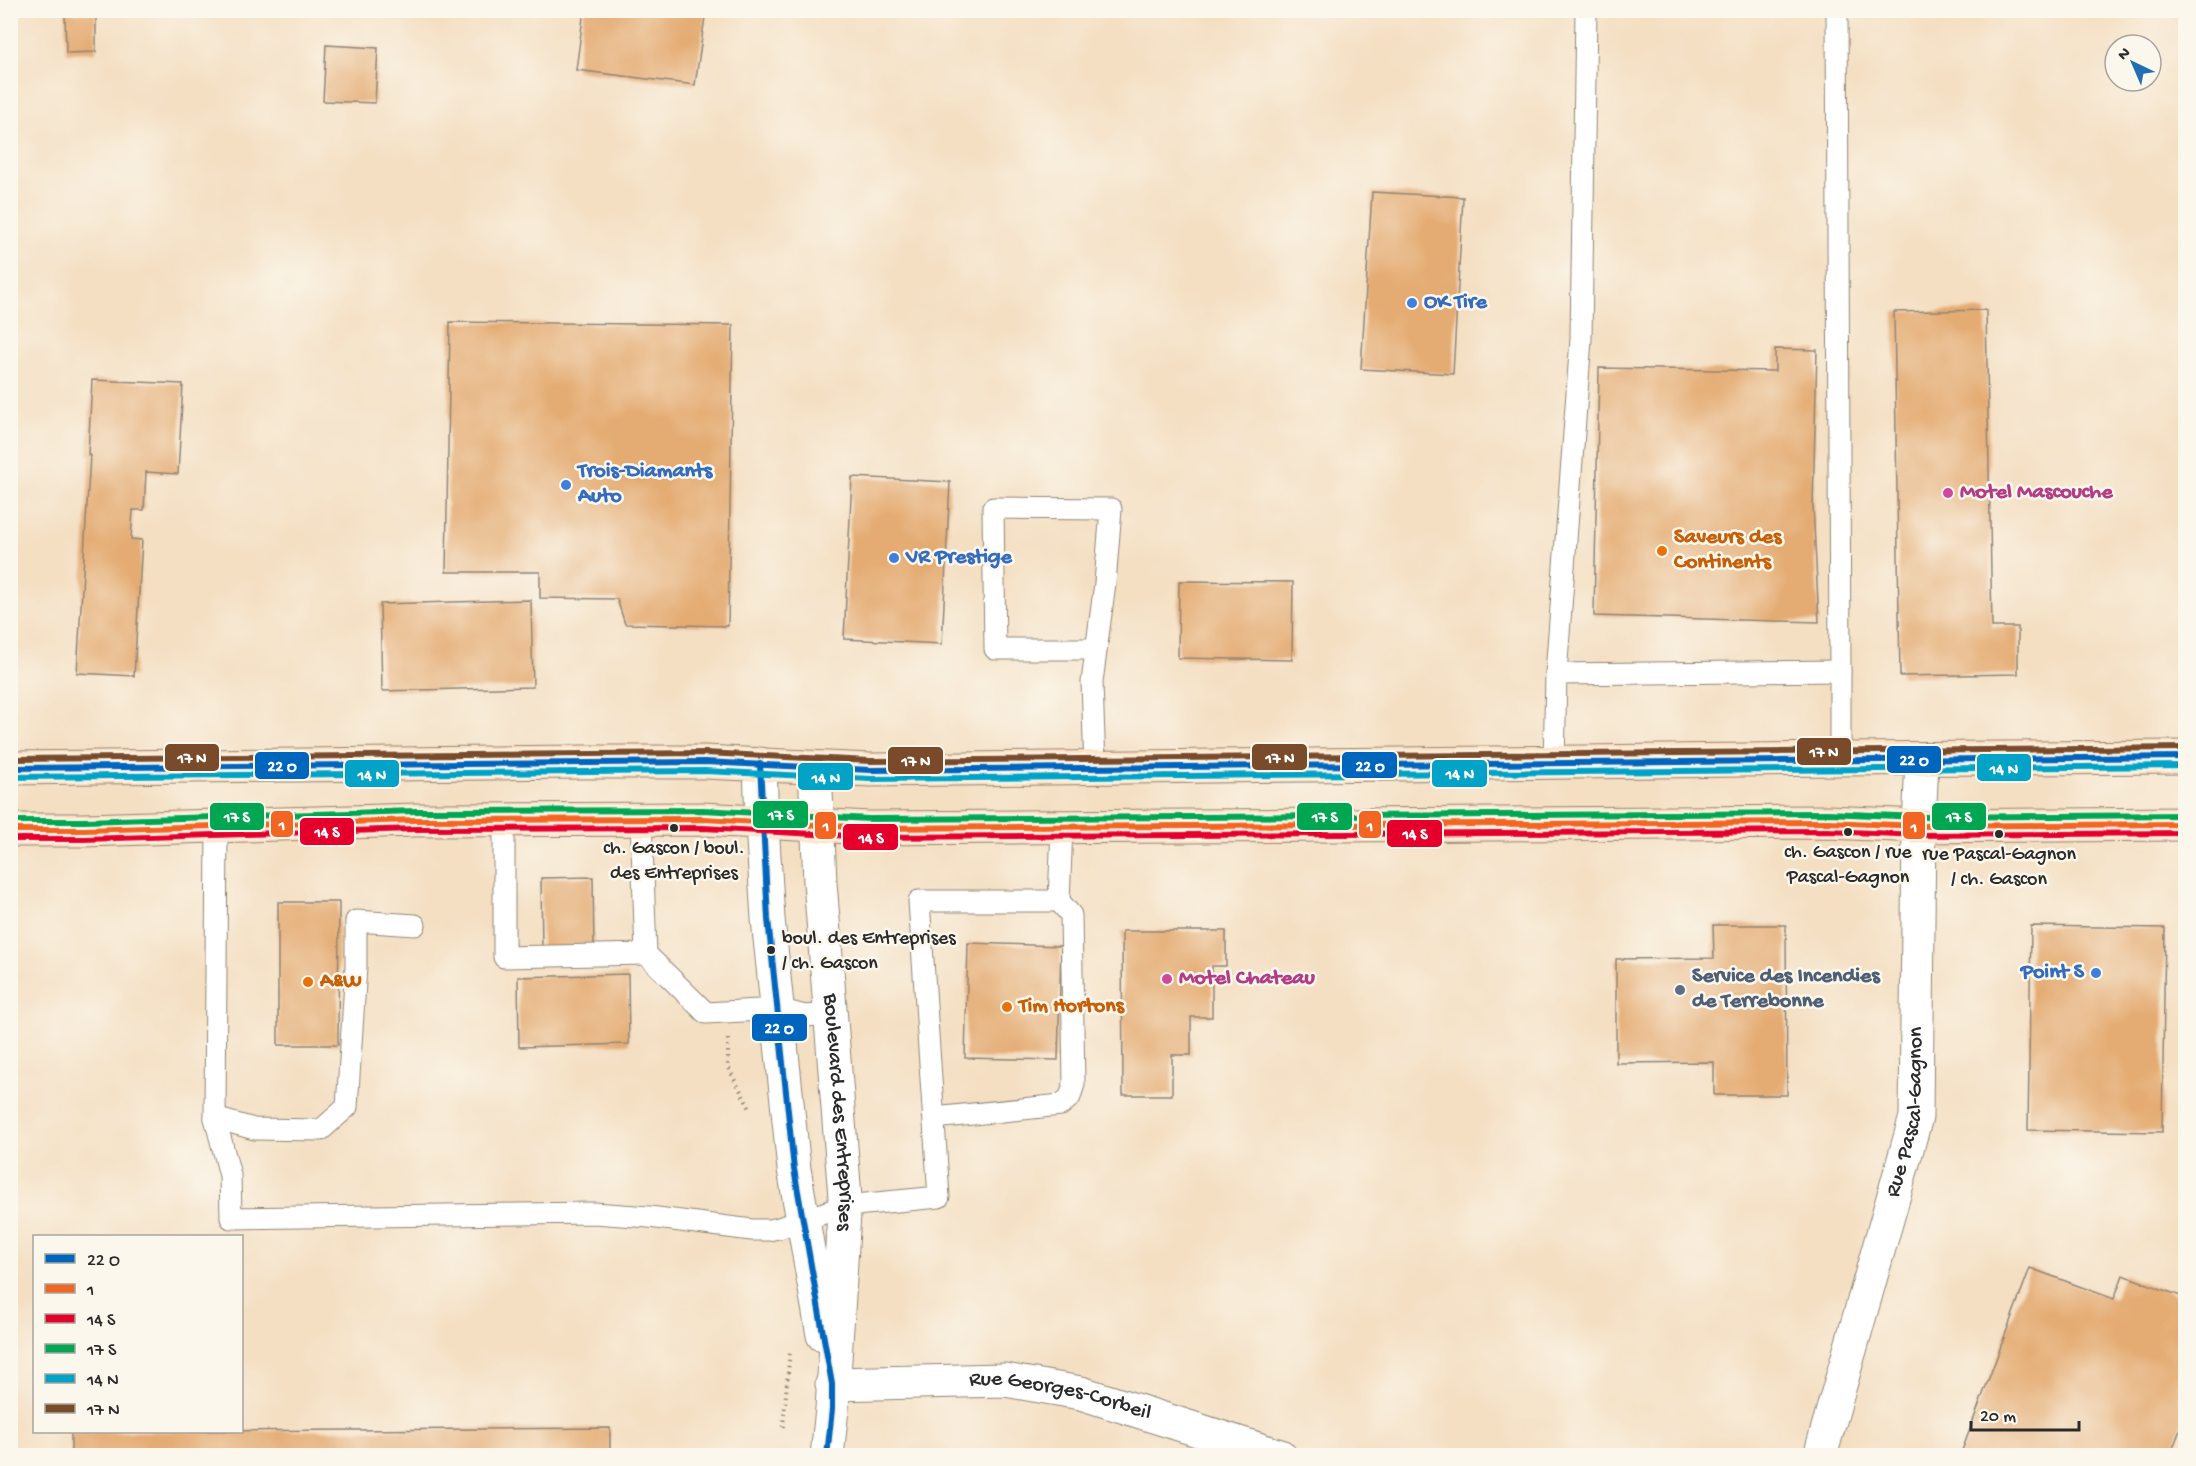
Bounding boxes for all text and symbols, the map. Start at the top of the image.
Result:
north arrow [2103,33,2163,93]
text: N [2115,44,2136,65]
place label: OK Tire [1424,290,1488,316]
marker: OK Tire [1405,296,1419,310]
place label: Trois-Diamants Auto [576,459,714,510]
marker: Trois-Diamants Auto [559,478,573,492]
place label: Motel Mascouche [1960,480,2113,506]
marker: Motel Mascouche [1941,486,1955,500]
place label: Saveurs des Continents [1673,525,1783,576]
marker: Saveurs des Continents [1655,544,1669,558]
place label: VR Prestige [905,545,1013,571]
marker: VR Prestige [887,551,901,565]
line badge: 17 N [1796,737,1852,766]
line badge: 17 N [164,743,220,772]
line badge: 17 N [1251,743,1308,771]
text: 17 N [1808,745,1839,764]
line badge: 22 O [1886,745,1942,774]
line badge: 17 N [887,746,944,775]
text: 17 N [176,751,207,770]
line badge: 22 O [254,751,310,780]
text: 17 N [1264,751,1295,770]
line badge: 22 O [1341,751,1398,779]
text: 22 O [1899,753,1929,772]
line badge: 14 N [1976,753,2032,782]
text: 17 N [900,754,931,773]
text: 22 O [267,759,297,778]
line badge: 14 N [344,759,400,788]
text: 22 O [1355,759,1385,778]
line badge: 14 N [1431,759,1488,788]
line badge: 14 N [797,762,854,791]
text: 14 N [1989,762,2019,781]
text: 14 N [1445,767,1475,786]
text: 14 N [357,768,387,787]
text: 14 N [811,771,841,790]
line badge: 17 S [752,800,809,829]
line badge: 17 S [209,802,265,831]
line badge: 17 S [1296,802,1353,831]
line badge: 17 S [1931,802,1987,831]
text: 17 S [767,808,795,827]
text: 17 S [223,810,251,829]
line badge: 1 [270,810,294,838]
text: 17 S [1311,810,1339,829]
line badge: 1 [1358,810,1382,839]
text: 17 S [1945,810,1973,829]
line badge: 1 [814,811,837,840]
line badge: 1 [1902,811,1926,840]
line badge: 14 S [299,817,355,846]
text: 1 [278,818,285,837]
text: 1 [822,819,829,838]
text: 1 [1366,819,1373,838]
line badge: 14 S [1386,819,1443,848]
text: 1 [1910,820,1917,839]
marker: ch. Gascon / boul. des Entreprises [668,822,680,834]
line badge: 14 S [842,823,899,851]
text: 14 S [313,825,340,844]
marker: ch. Gascon / rue Pascal-Gagnon [1842,826,1854,838]
text: 14 S [1401,827,1428,846]
marker: rue Pascal-Gagnon / ch. Gascon [1993,828,2005,840]
text: 14 S [857,831,884,850]
place label: ch. Gascon / boul. des Entreprises [603,838,745,886]
place label: ch. Gascon / rue Pascal-Gagnon [1784,842,1912,890]
place label: rue Pascal-Gagnon / ch. Gascon [1922,844,2077,892]
place label: boul. des Entreprises / ch. Gascon [782,928,956,976]
marker: boul. des Entreprises / ch. Gascon [765,944,777,956]
place label: Point S [2020,960,2085,986]
place label: Service des Incendies de Terrebonne [1692,964,1881,1015]
place label: Motel Chateau [1179,966,1316,992]
marker: Point S [2089,966,2103,980]
place label: A&W [319,969,362,995]
marker: Motel Chateau [1160,972,1174,986]
marker: A&W [301,975,315,989]
marker: Service des Incendies de Terrebonne [1673,983,1687,997]
street label: Boulevard des Entreprises [816,992,858,1232]
place label: Tim Hortons [1017,994,1126,1020]
marker: Tim Hortons [1000,1000,1014,1014]
line badge: 22 O [751,1013,808,1042]
text: 22 O [764,1021,794,1040]
street label: Rue Pascal-Gagnon [1881,1026,1930,1200]
legend [33,1235,243,1433]
text: 22 O [87,1251,120,1272]
text: 1 [86,1281,94,1302]
text: 14 S [86,1311,116,1332]
text: 17 S [86,1341,117,1362]
street label: Rue Georges-Corbeil [969,1367,1154,1427]
text: 14 N [86,1371,119,1392]
scale bar [1971,1394,2079,1432]
text: 17 N [86,1401,120,1422]
text: 20 m [1980,1407,2016,1428]

